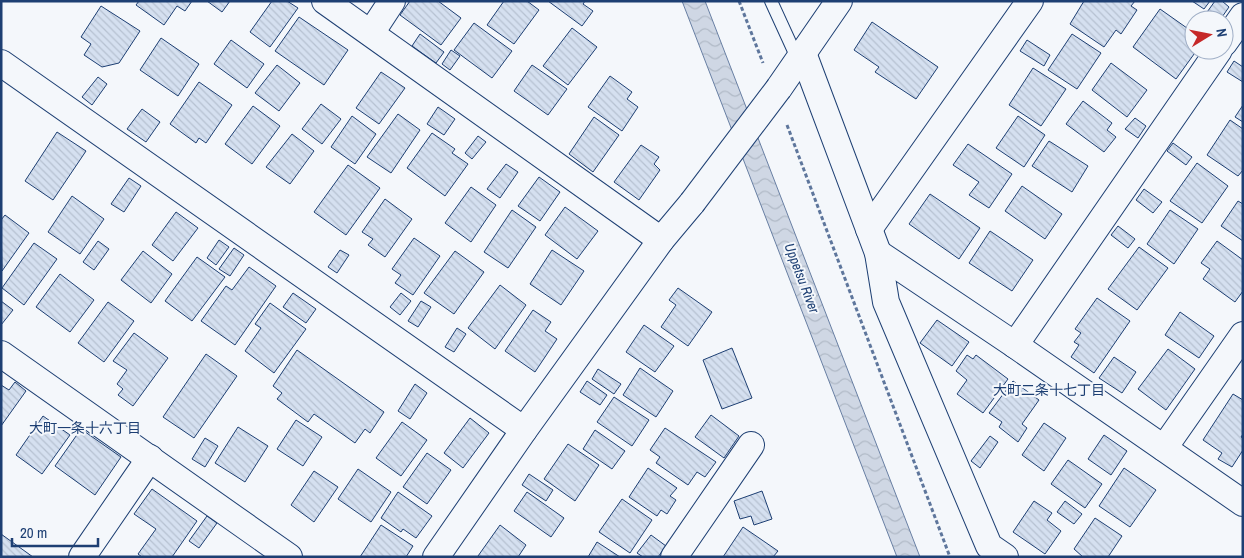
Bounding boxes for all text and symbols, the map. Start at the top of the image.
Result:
north arrow [1184,10,1234,60]
text: N [1212,27,1231,38]
water label: Uppetsu River [780,241,824,317]
district label: 大町二条十七丁目 [993,381,1105,399]
district label: 大町一条十六丁目 [29,419,141,437]
scale bar [12,516,99,548]
text: 20 m [20,522,47,543]

